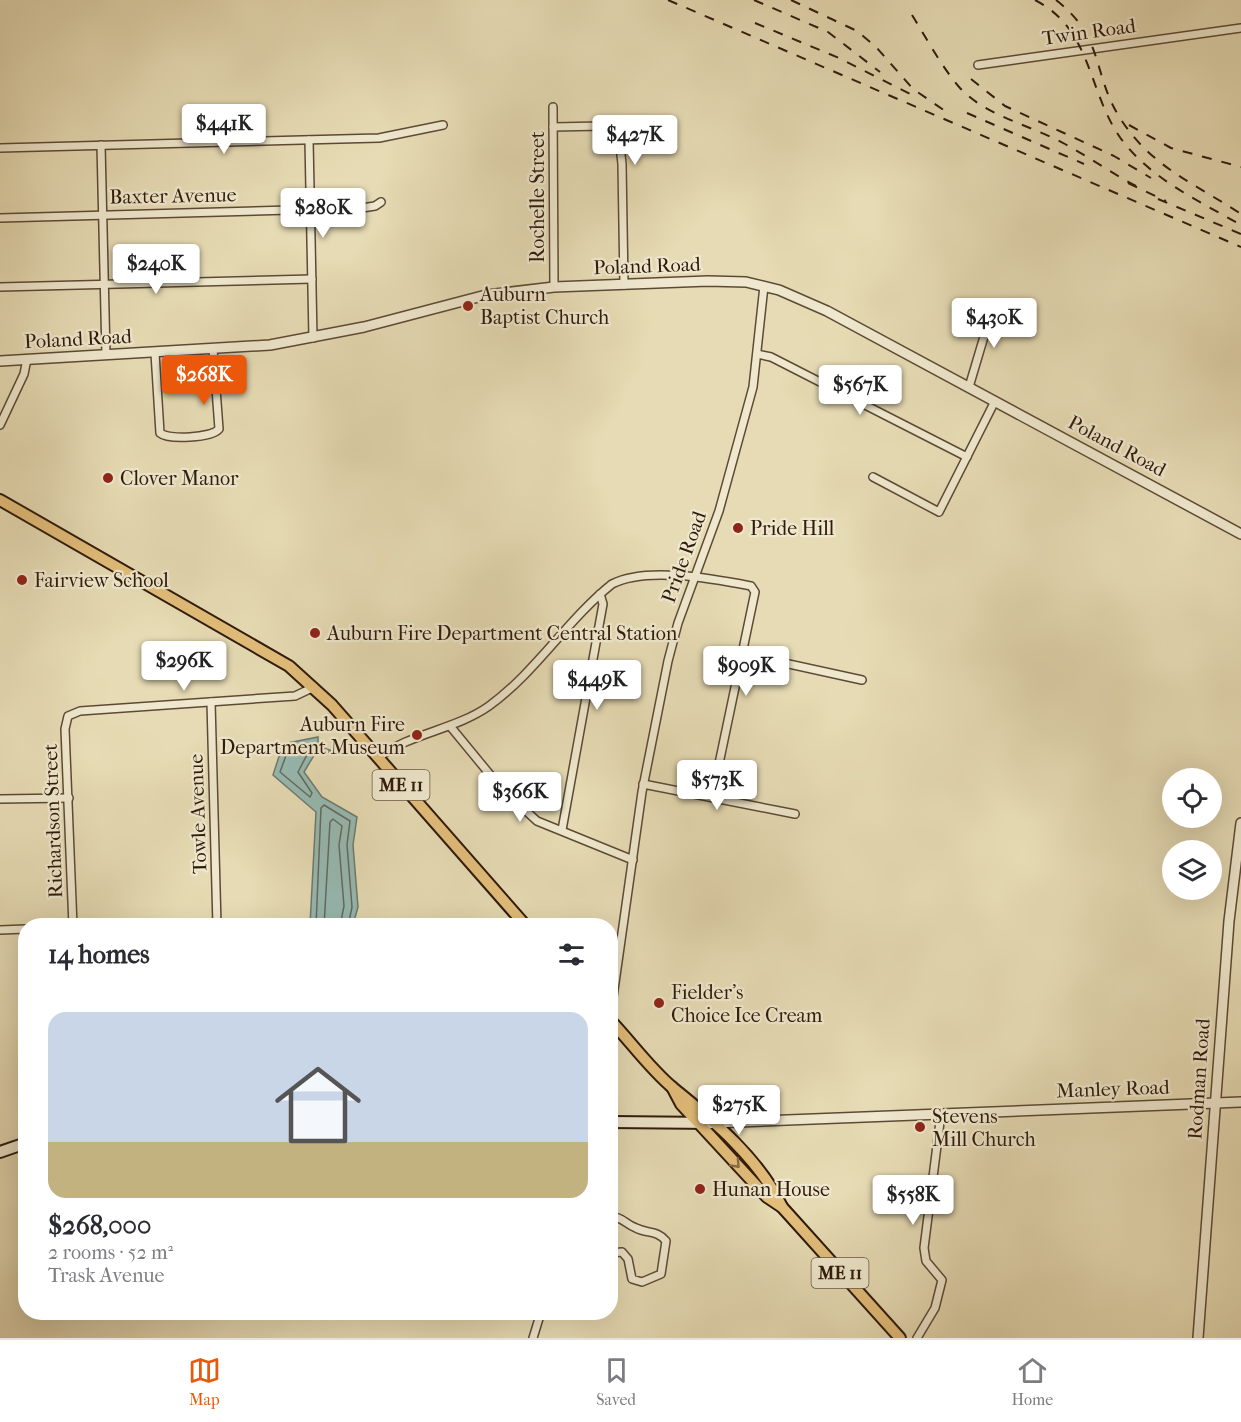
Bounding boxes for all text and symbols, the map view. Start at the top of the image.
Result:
street label: Twin Road [1041,14,1138,50]
pin: $441K [182,104,266,155]
text: $441K [196,112,252,135]
pin: $427K [593,115,677,166]
text: $427K [606,123,664,146]
street label: Rochelle Street [526,131,549,263]
street label: Baxter Avenue [109,183,237,209]
pin: $280K [281,188,365,239]
text: $280K [295,196,351,219]
pin: $240K [114,244,198,295]
text: $240K [127,252,185,275]
street label: Poland Road [593,253,702,279]
place label: Auburn Baptist Church [479,283,610,329]
pin: $430K [952,298,1036,349]
marker: Auburn Baptist Church [461,299,475,313]
text: $430K [966,306,1022,329]
street label: Poland Road [24,325,133,353]
pin: $268K [162,355,246,406]
text: $268K [176,363,232,386]
pin: $567K [818,365,902,416]
text: $567K [833,373,887,396]
street label: Poland Road [1064,411,1171,482]
place label: Clover Manor [120,467,239,490]
marker: Clover Manor [101,471,115,485]
street label: Pride Road [657,507,712,606]
place label: Pride Hill [750,517,835,540]
marker: Pride Hill [731,521,745,535]
place label: Fairview School [34,569,169,592]
marker: Fairview School [15,573,29,587]
place label: Auburn Fire Department Central Station [326,622,678,645]
marker: Auburn Fire Department Central Station [308,626,322,640]
pin: $296K [142,641,226,692]
pin: $909K [704,646,788,697]
text: $296K [155,649,213,672]
text: $909K [717,654,775,677]
pin: $449K [555,660,639,711]
text: $449K [567,668,627,691]
place label: Auburn Fire Department Museum [220,713,405,759]
marker: Auburn Fire Department Museum [410,728,424,742]
street label: Richardson Street [39,743,67,899]
street label: Towle Avenue [184,753,212,874]
pin: $573K [675,760,759,811]
text: $573K [691,768,743,791]
map controls [1162,768,1222,900]
button: locate [1162,768,1222,828]
road number: ME 11 [372,770,430,800]
pin: $366K [478,772,562,823]
text: $366K [492,780,548,803]
button: layers [1162,840,1222,900]
icon: filters [555,938,588,971]
text: 14 homes [48,939,150,970]
place label: Fielder's Choice Ice Cream [671,981,823,1027]
marker: Fielder's Choice Ice Cream [652,996,666,1010]
street label: Rodman Road [1183,1016,1215,1140]
icon: home [264,1051,372,1159]
street label: Manley Road [1056,1075,1171,1102]
pin: $275K [697,1085,781,1136]
text: $275K [712,1093,766,1116]
place label: Stevens Mill Church [932,1105,1036,1151]
marker: Stevens Mill Church [913,1120,927,1134]
one-way arrow [729,1157,740,1168]
pin: $558K [871,1175,955,1226]
place label: Hunan House [712,1178,830,1201]
marker: Hunan House [693,1182,707,1196]
text: $558K [887,1183,939,1206]
text: $268,000 [48,1210,151,1241]
text: 2 rooms · 52 m² [48,1241,173,1264]
road number: ME 11 [812,1258,868,1288]
text: Trask Avenue [48,1264,164,1287]
tab: Map [188,1354,221,1409]
tab: Saved [596,1354,636,1409]
tab: Home [1012,1354,1053,1409]

